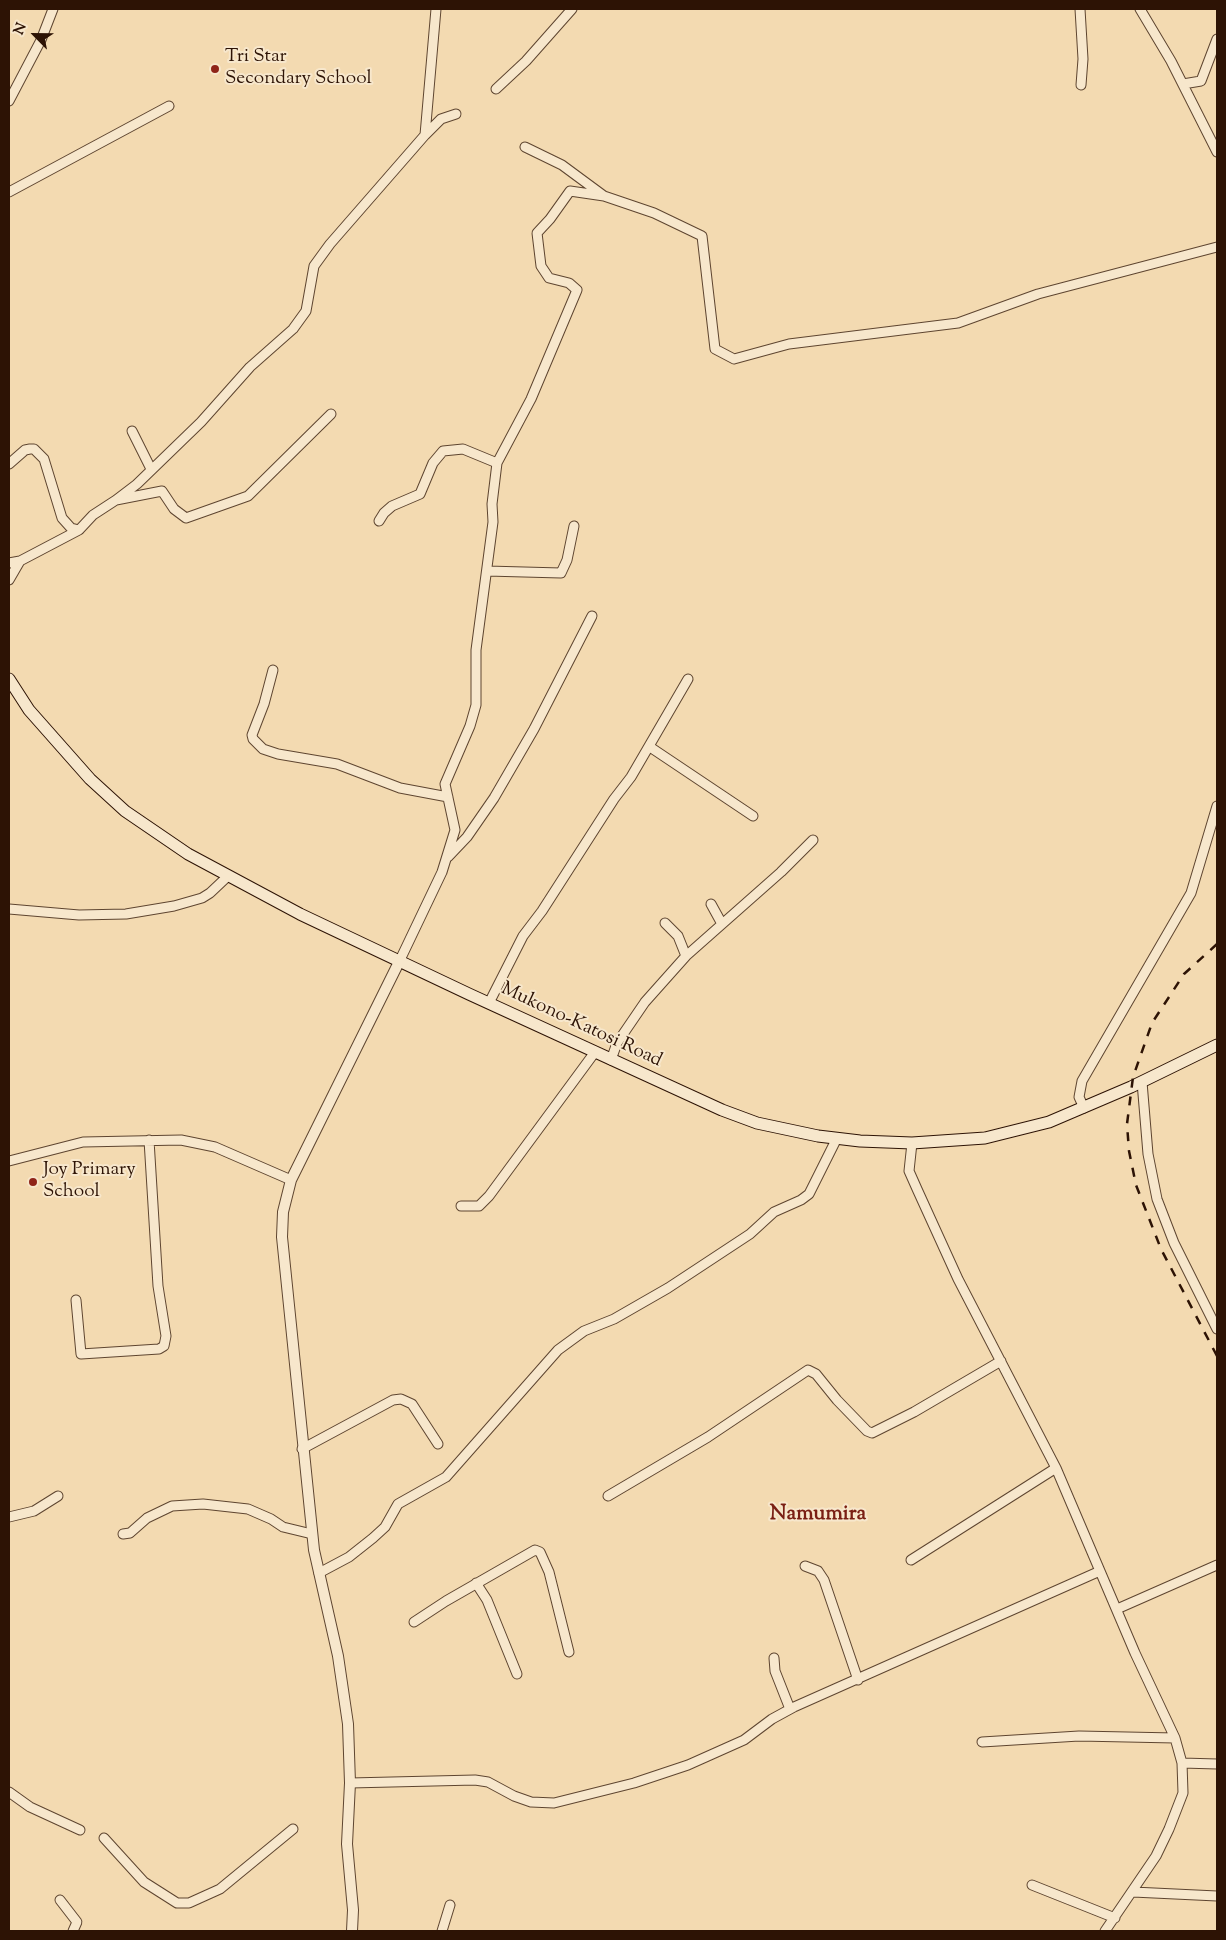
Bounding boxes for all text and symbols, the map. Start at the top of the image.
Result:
north arrow [10,10,60,60]
text: N [10,20,33,38]
place label: Tri Star Secondary School [225,47,372,91]
marker: Tri Star Secondary School [209,63,221,75]
street label: Mukono-Katosi Road [497,979,665,1073]
place label: Joy Primary School [43,1160,136,1204]
marker: Joy Primary School [27,1176,39,1188]
district label: Namumira [770,1502,866,1528]

